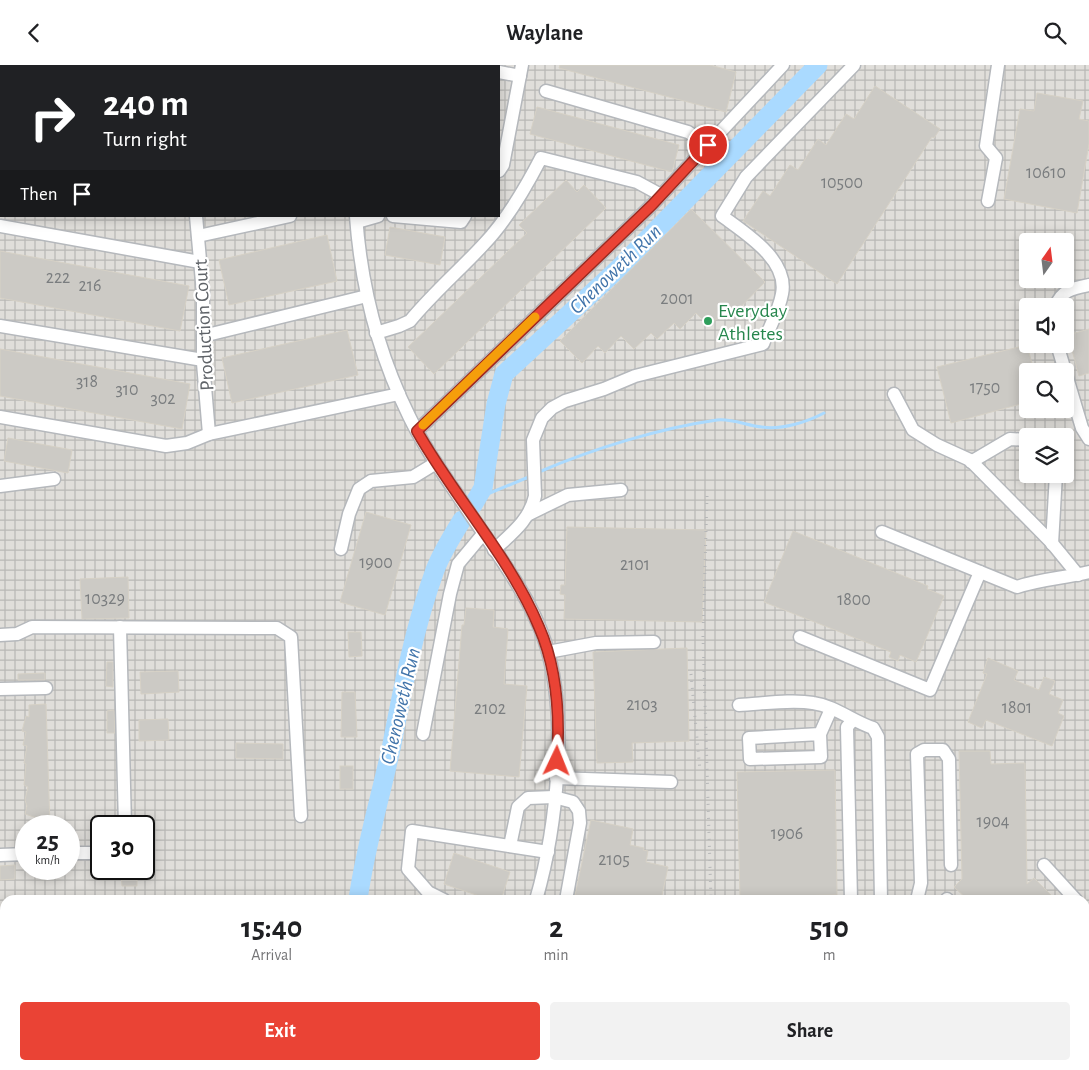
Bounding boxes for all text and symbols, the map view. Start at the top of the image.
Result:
icon: back [20,19,48,47]
icon: search [1041,19,1069,47]
text: Waylane [506,22,583,44]
icon: right [20,85,85,150]
text: 240 m [103,87,189,122]
pin [687,124,729,166]
text: Turn right [103,128,187,150]
icon: arrive [694,131,722,159]
house number: 10610 [1026,164,1066,182]
house number: 10500 [821,174,863,192]
icon: arrive [68,180,96,208]
text: Then [20,185,58,204]
water label: Chenoweth Run [565,221,665,318]
north arrow [1019,233,1074,287]
map controls [1019,233,1074,483]
street label: Production Court [191,258,217,391]
house number: 222 [46,269,70,287]
house number: 216 [79,277,101,295]
house number: 2001 [660,290,694,308]
button: sound [1019,298,1074,353]
place label: Everyday Athletes [718,301,788,344]
marker: Everyday Athletes [702,315,714,327]
button: search [1019,363,1074,418]
house number: 318 [76,373,98,391]
house number: 1750 [970,379,1000,397]
house number: 310 [115,381,139,399]
house number: 302 [150,390,176,408]
button: layers [1019,428,1074,483]
house number: 1900 [359,554,393,572]
house number: 2101 [620,556,650,574]
house number: 10329 [85,590,125,608]
house number: 1800 [837,591,871,609]
water label: Chenoweth Run [377,646,424,766]
house number: 2103 [626,696,658,714]
house number: 1801 [1002,699,1032,717]
house number: 2102 [474,700,506,718]
position arrow [530,734,582,786]
house number: 1904 [977,813,1010,831]
speed limit sign: 30 [90,815,155,880]
house number: 1906 [771,825,803,843]
text: 25 [36,829,59,854]
house number: 2105 [598,851,630,869]
text: km/h [35,854,60,866]
text: 15:40 [241,913,302,943]
text: 2 [549,913,563,943]
text: 510 [810,913,849,943]
text: Arrival [251,947,292,963]
text: min [544,947,568,963]
text: m [823,947,836,963]
button: Exit [20,1002,540,1060]
button: Share [550,1002,1070,1060]

